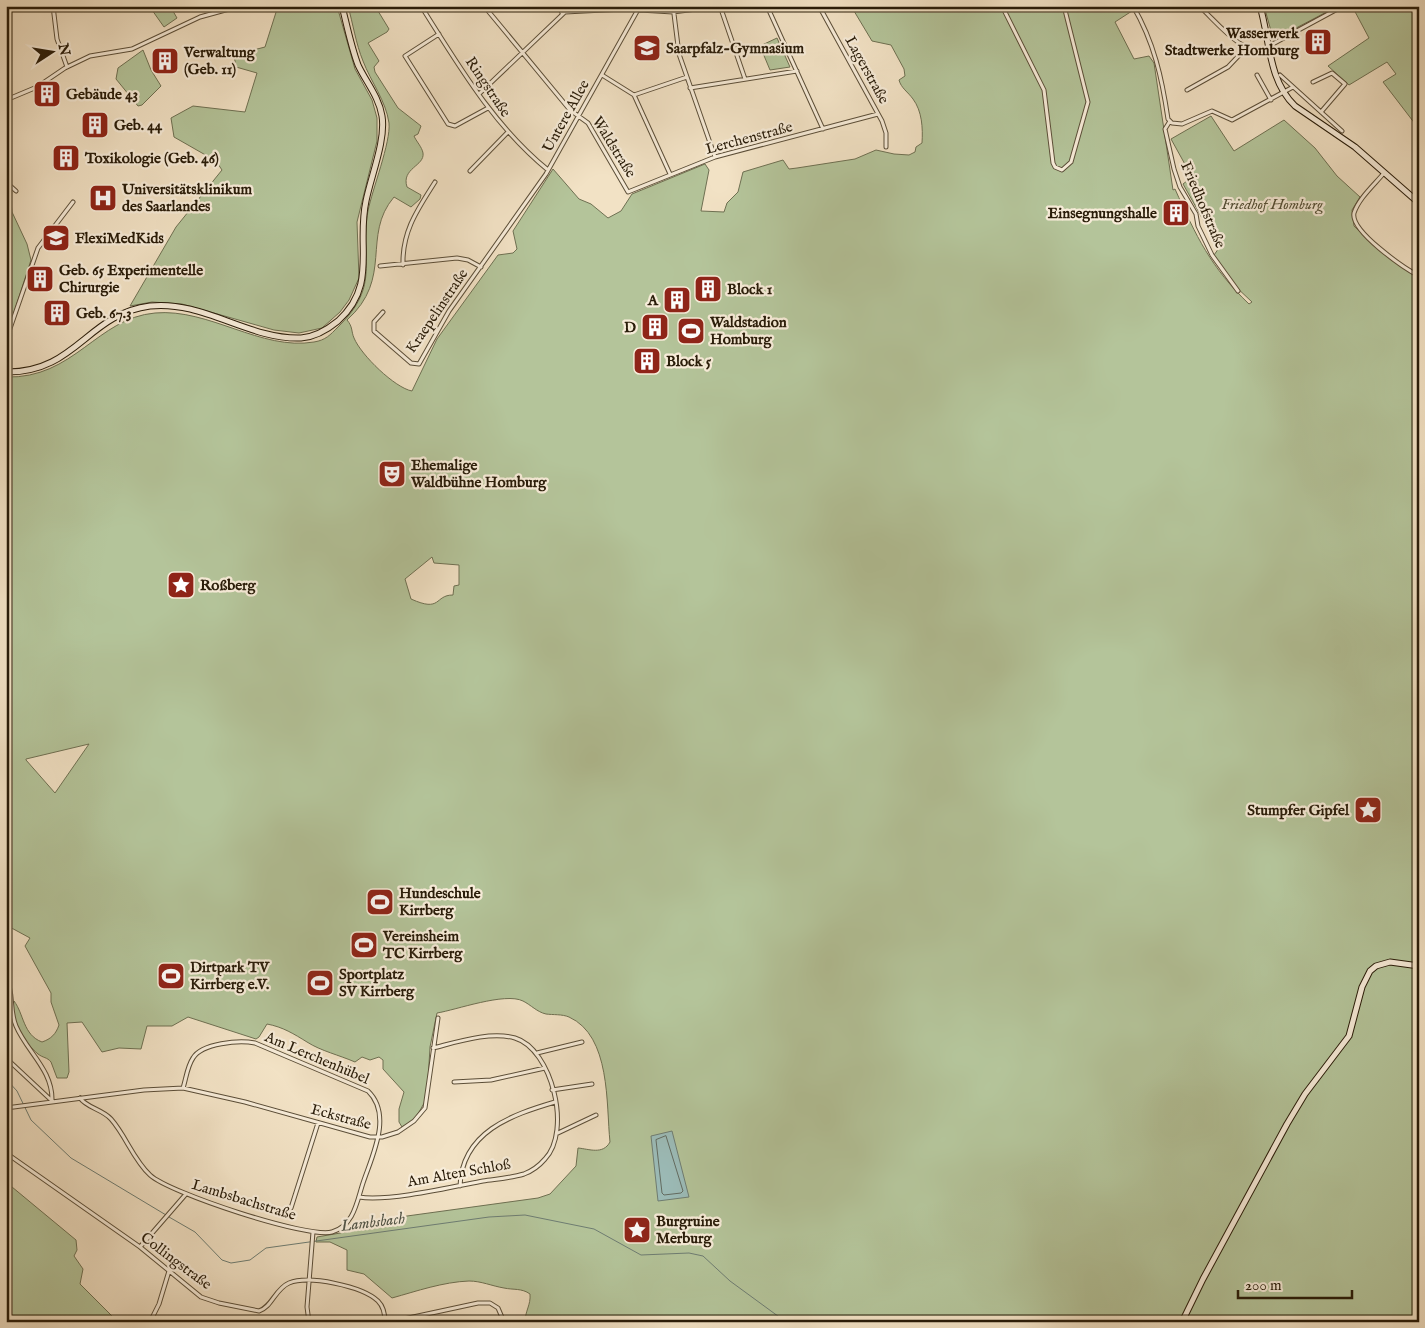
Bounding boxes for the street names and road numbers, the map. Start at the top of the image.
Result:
street label: Lagerstraße [841,33,893,107]
street label: Ringstraße [461,53,515,121]
street label: Untere Allee [538,76,594,156]
street label: Waldstraße [588,113,640,181]
street label: Lerchenstraße [703,117,795,159]
street label: Friedhofstraße [1176,159,1230,251]
street label: Kraepelinstraße [402,265,472,357]
street label: Am Lerchenhübel [261,1027,373,1089]
street label: Eckstraße [309,1100,373,1134]
street label: Am Alten Schloß [405,1155,512,1192]
street label: Lambsbachstraße [190,1175,298,1225]
street label: Collingstraße [137,1228,215,1294]

